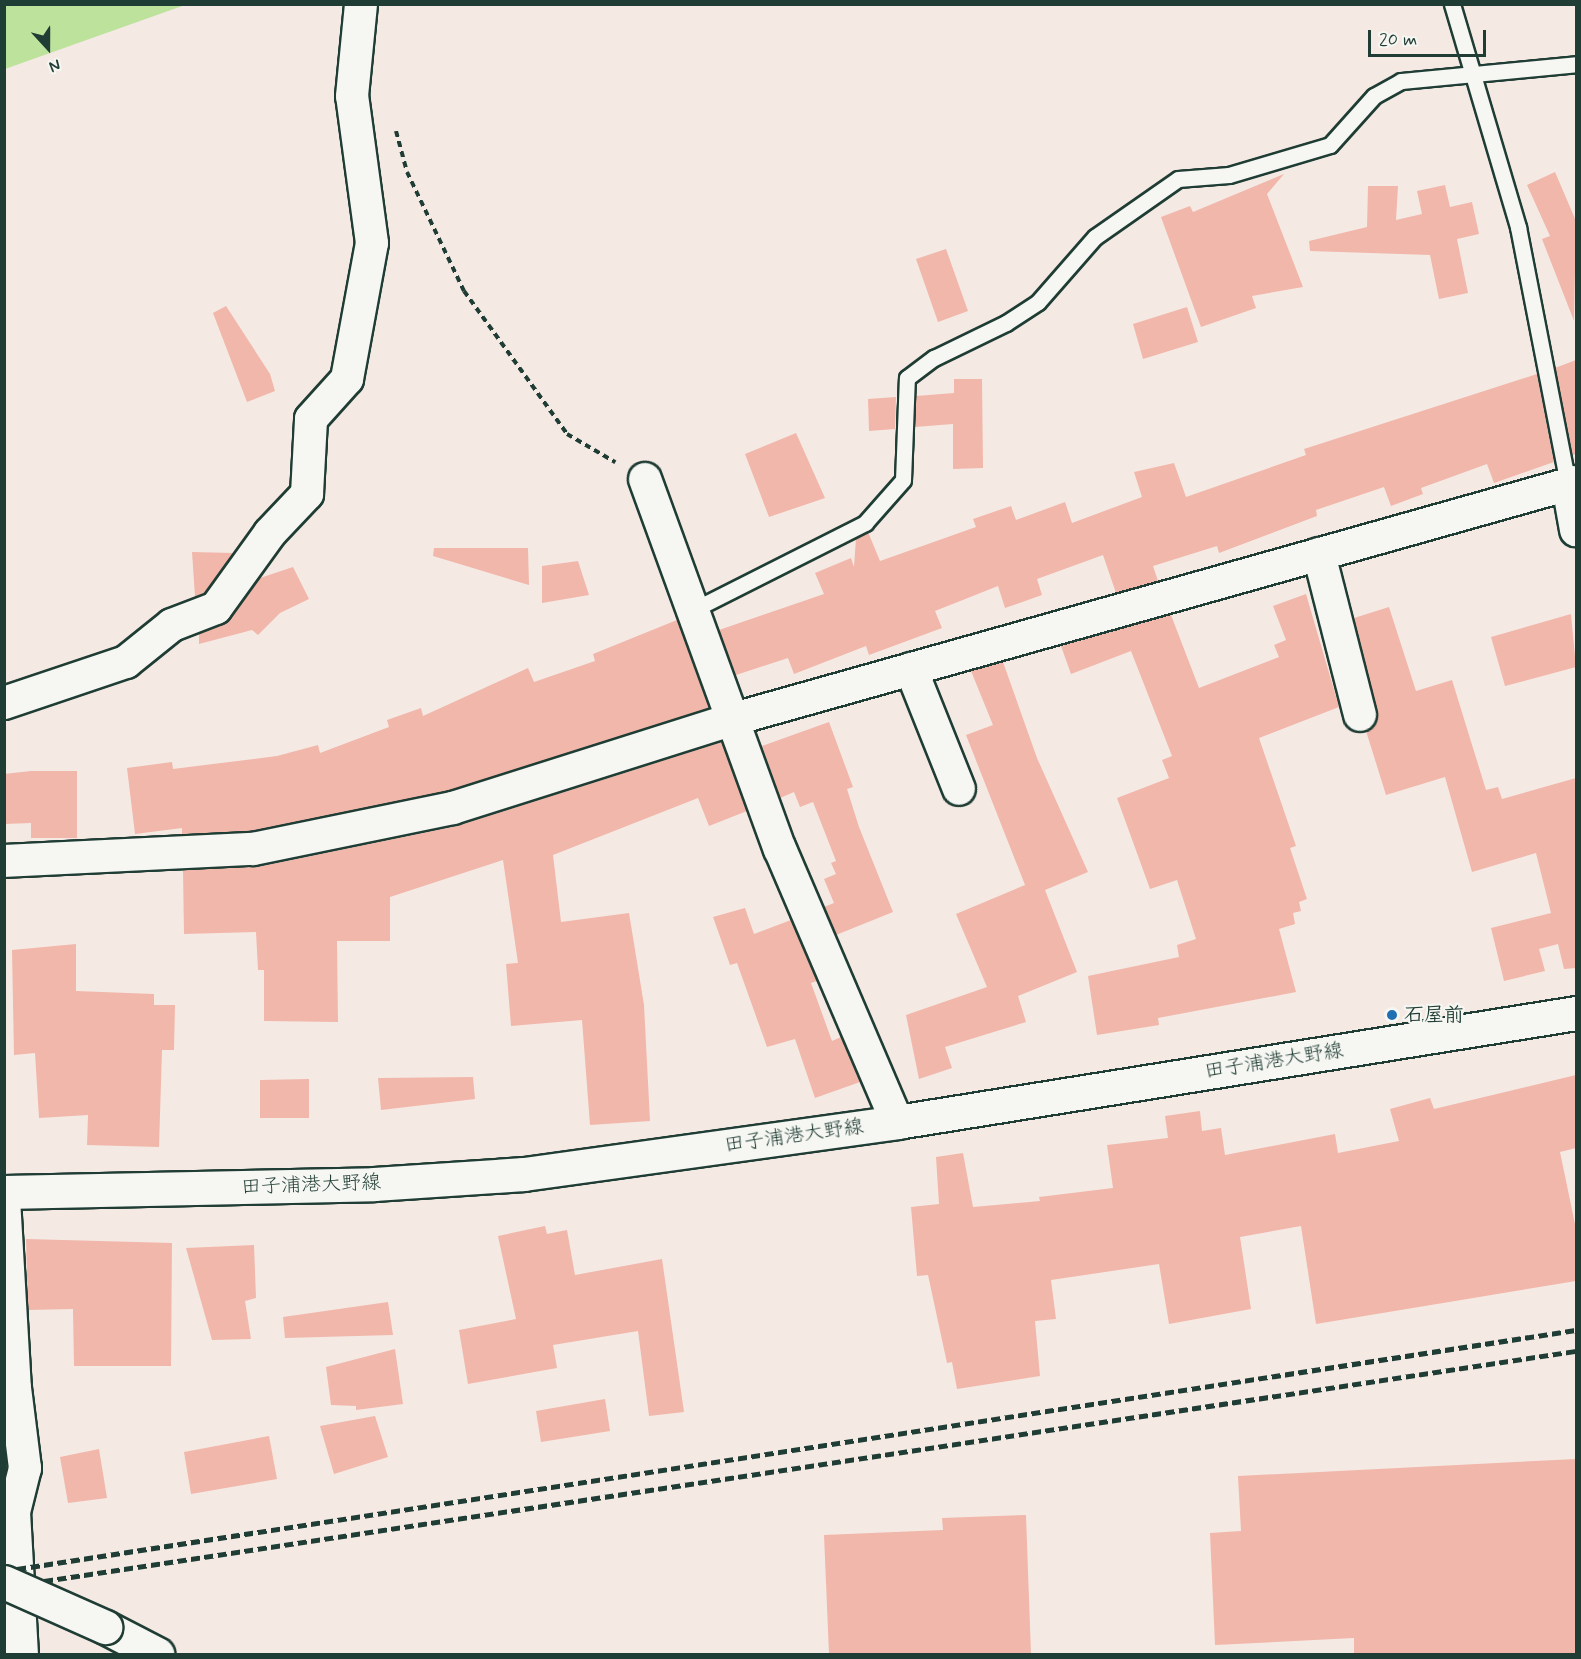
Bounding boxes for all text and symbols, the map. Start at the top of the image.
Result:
north arrow [18,18,78,78]
scale bar [1371,18,1490,56]
text: 20 m [1379,28,1417,52]
text: N [46,54,63,77]
place label: 石屋前 [1404,1003,1464,1027]
marker: 石屋前 [1385,1008,1399,1022]
street label: 田子浦港大野線 [1203,1038,1345,1084]
street label: 田子浦港大野線 [723,1114,865,1158]
street label: 田子浦港大野線 [241,1171,381,1199]

